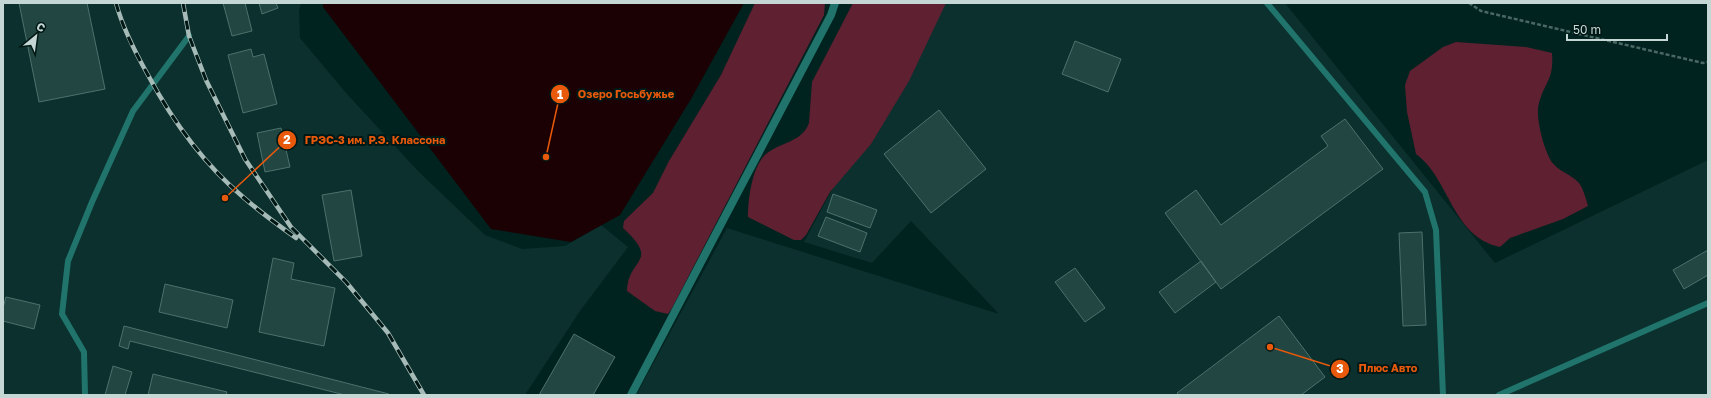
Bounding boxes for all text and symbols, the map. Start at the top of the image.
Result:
north arrow [16,16,56,56]
scale bar [1567,16,1667,42]
text: С [35,19,48,34]
text: 50 m [1573,22,1601,37]
callout: Озеро Госьбужье [550,83,682,106]
text: 1 [557,87,563,102]
text: Озеро Госьбужье [578,87,675,100]
callout: ГРЭС-3 им. Р.Э. Классона [277,128,454,151]
text: 2 [283,132,291,147]
text: ГРЭС-3 им. Р.Э. Классона [305,133,445,146]
callout: Плюс Авто [1330,357,1425,380]
text: 3 [1336,361,1344,376]
text: Плюс Авто [1359,361,1418,374]

